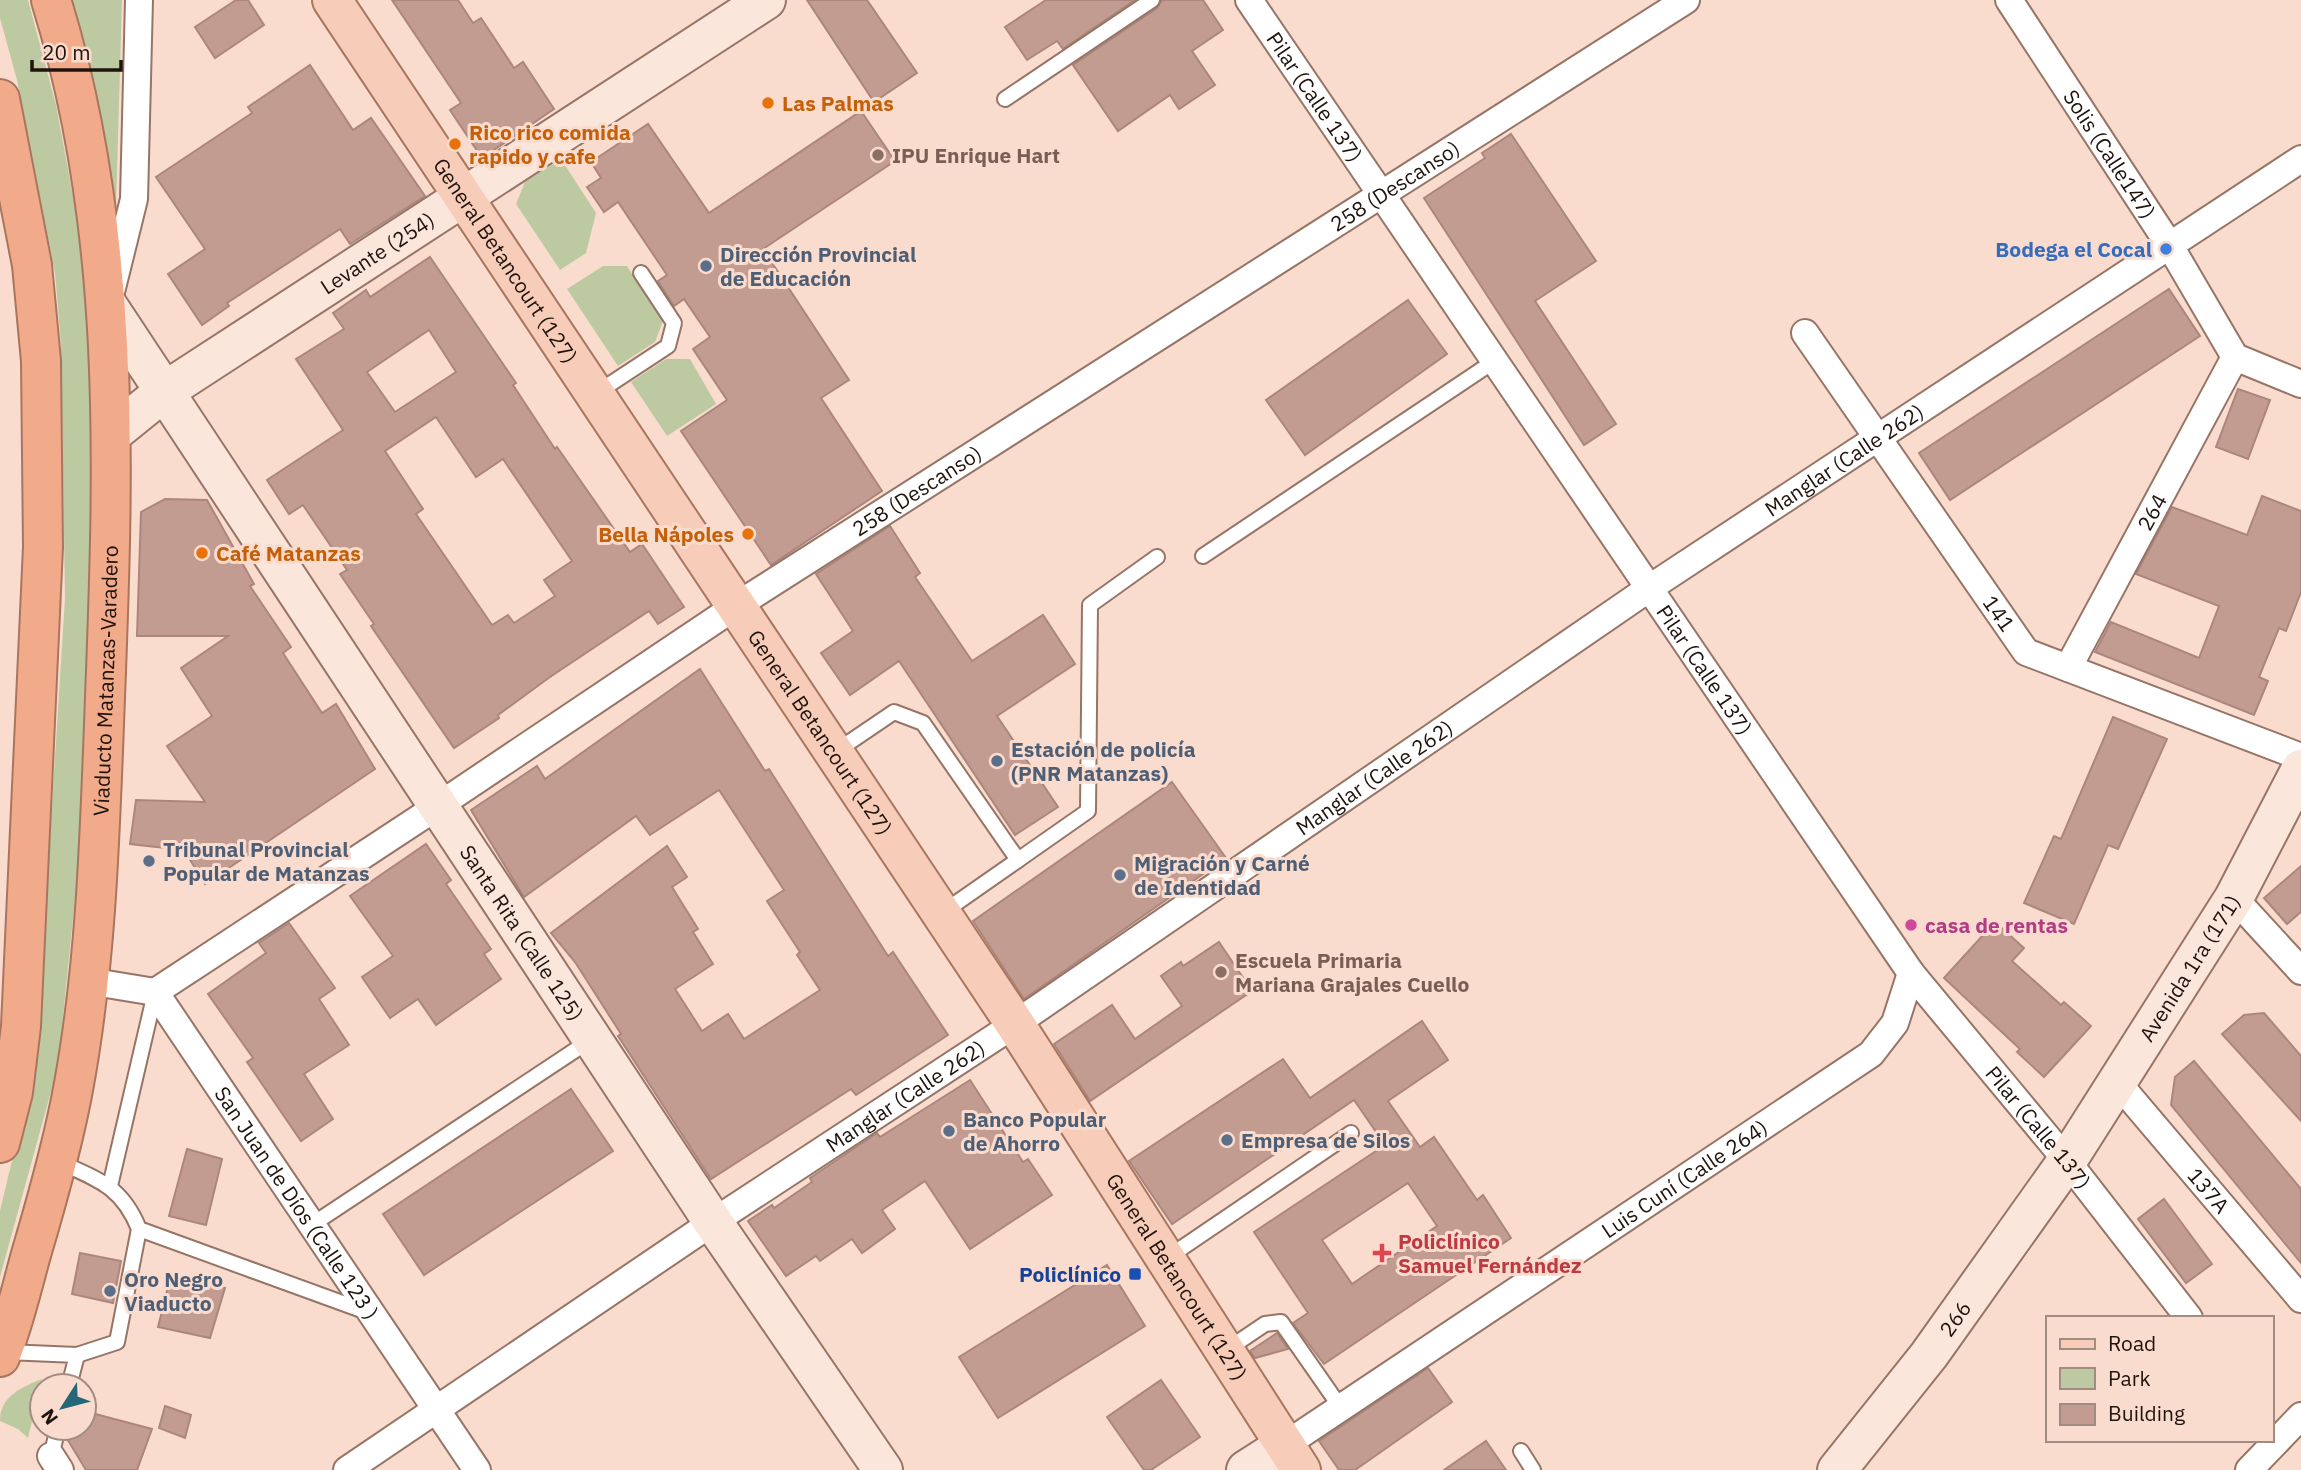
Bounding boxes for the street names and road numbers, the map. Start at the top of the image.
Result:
street label: Pilar (Calle 137) [1261,26,1369,167]
street label: Solis (Calle147) [2057,84,2162,224]
street label: 258 (Descanso) [1325,134,1465,237]
street label: General Betancourt (127) [427,152,584,368]
street label: Levante (254) [315,206,440,300]
street label: Manglar (Calle 262) [1759,397,1929,522]
street label: 258 (Descanso) [847,439,987,542]
street label: 264 [2130,489,2173,535]
street label: Viaducto Matanzas-Varadero [86,545,124,817]
street label: 141 [1977,590,2021,637]
street label: Pilar (Calle 137) [1650,599,1759,740]
street label: General Betancourt (127) [742,624,899,840]
street label: Manglar (Calle 262) [1290,713,1458,841]
street label: Santa Rita (Calle 125) [454,839,590,1026]
street label: Avenida 1ra (171) [2133,889,2247,1047]
street label: Manglar (Calle 262) [820,1034,990,1158]
street label: Pilar (Calle 137) [1980,1060,2097,1195]
street label: San Juan de Díos (Calle 123 ) [209,1081,385,1325]
street label: Luis Cuní (Calle 264) [1596,1113,1773,1244]
street label: 137A [2182,1162,2236,1219]
street label: General Betancourt (127) [1100,1168,1254,1386]
street label: 266 [1933,1295,1977,1342]

